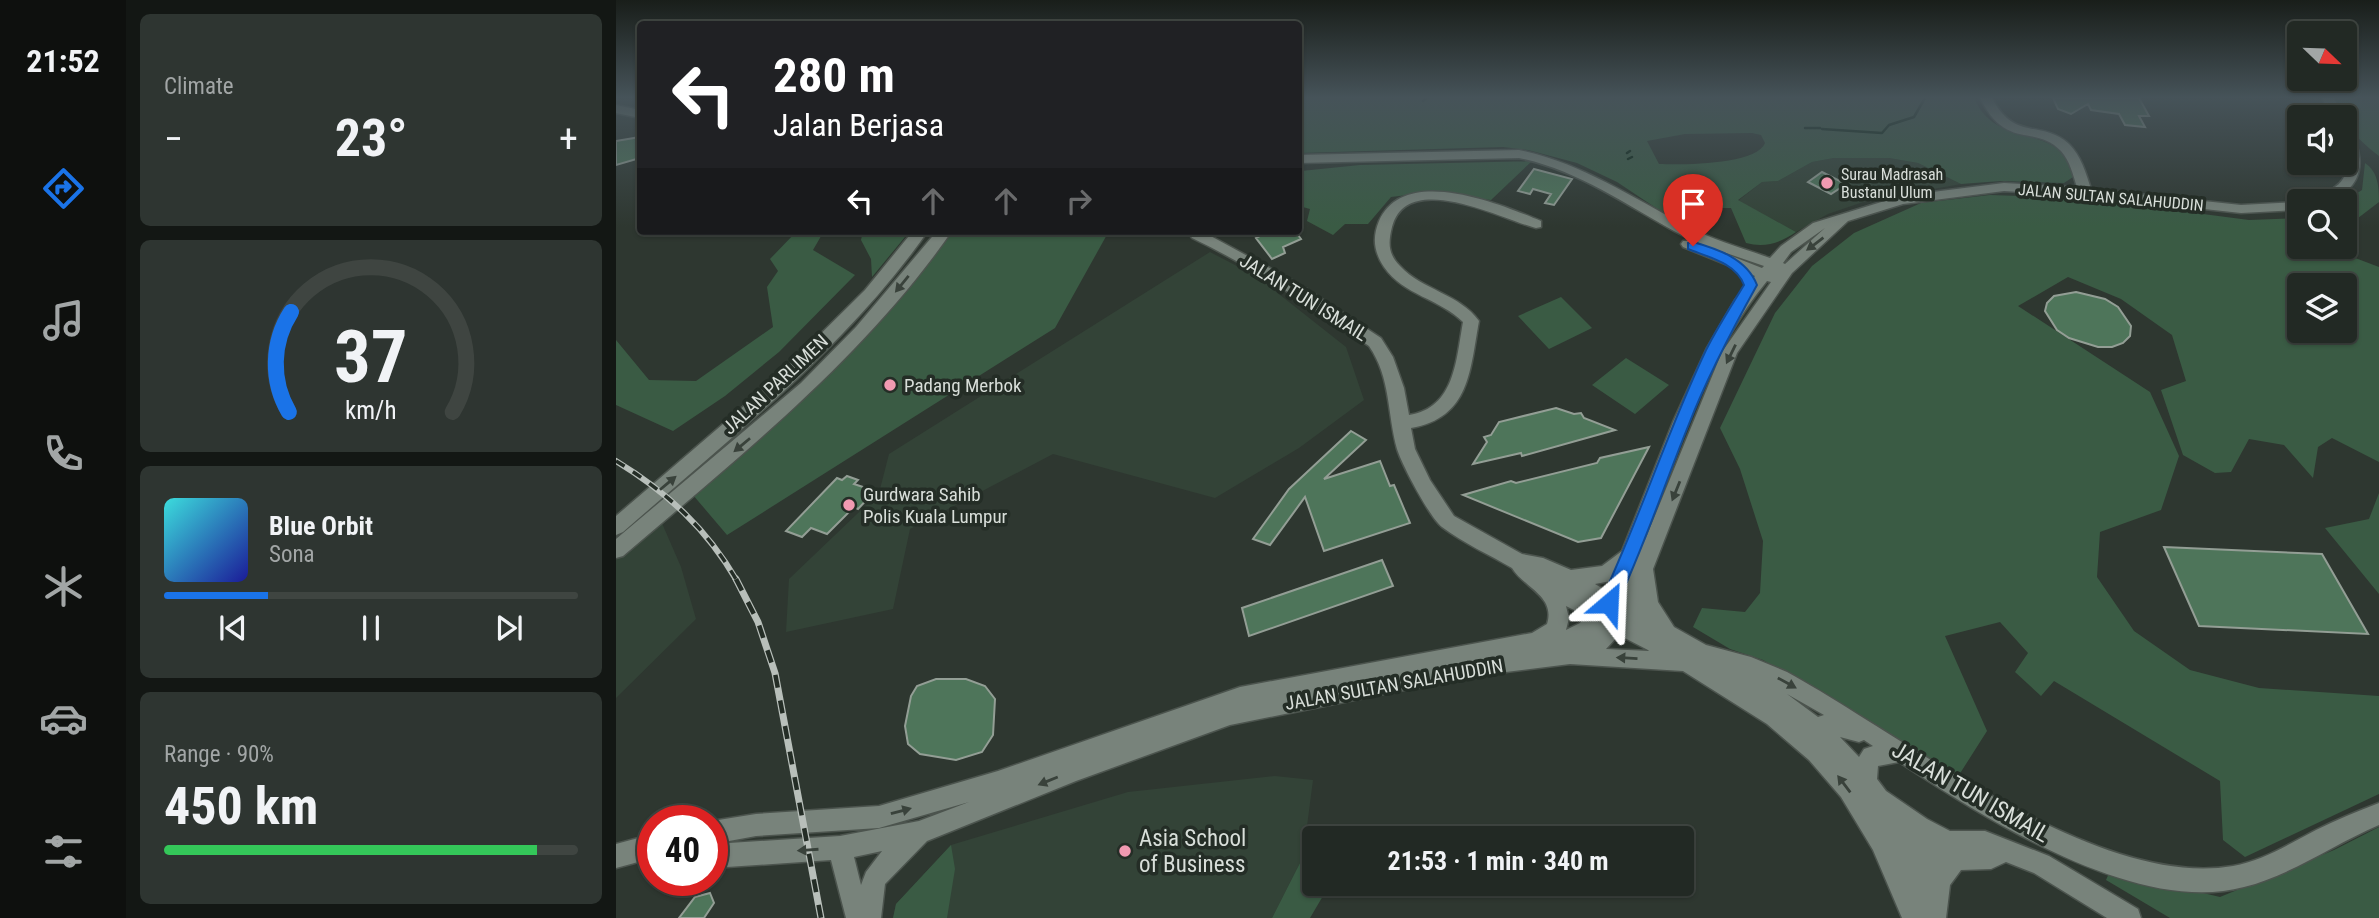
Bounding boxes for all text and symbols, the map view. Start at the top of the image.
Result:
north arrow [2287,21,2357,91]
map controls [2287,21,2357,343]
text: 21:52 [26,42,100,80]
text: 280 m [773,47,895,104]
icon: left [658,49,749,140]
text: Climate [164,73,234,100]
button: sound [2287,105,2357,175]
text: Jalan Berjasa [773,106,944,144]
text: 23° [335,108,407,169]
text: − [164,117,183,161]
text: + [559,117,578,161]
icon: directions [39,164,88,213]
place label: Surau Madrasah Bustanul Ulum [1841,165,1943,202]
pin [1663,174,1723,246]
marker: Surau Madrasah Bustanul Ulum [1819,175,1835,191]
street label: JALAN SULTAN SALAHUDDIN [2017,180,2205,215]
icon: left [841,182,879,220]
icon: ahead [914,182,952,220]
icon: ahead [987,182,1025,220]
icon: right [1060,182,1098,220]
icon: arrive [1674,185,1712,223]
button: search [2287,189,2357,259]
one-way arrow [1806,237,1824,252]
street label: JALAN TUN ISMAIL [1236,249,1372,346]
button: layers [2287,273,2357,343]
one-way arrow [894,275,910,293]
icon: music [39,296,88,345]
text: 37 [334,314,408,400]
street label: JALAN PARLIMEN [718,330,833,439]
one-way arrow [1725,344,1736,364]
place label: Padang Merbok [904,374,1022,397]
marker: Padang Merbok [882,377,898,393]
text: km/h [345,396,397,425]
icon: phone [39,429,88,478]
one-way arrow [733,437,750,452]
one-way arrow [660,476,677,491]
one-way arrow [1671,481,1682,502]
place label: Gurdwara Sahib Polis Kuala Lumpur [863,483,1008,528]
marker: Gurdwara Sahib Polis Kuala Lumpur [841,497,857,513]
text: Blue Orbit [269,511,373,541]
text: Sona [269,541,315,568]
icon: climate [39,562,88,611]
position arrow [1572,566,1646,640]
icon: previous [214,609,252,647]
icon: pause [352,609,390,647]
icon: next [490,609,528,647]
one-way arrow [1616,652,1638,663]
street label: JALAN SULTAN SALAHUDDIN [1283,654,1505,715]
one-way arrow [1777,677,1797,688]
icon: car [39,694,88,743]
street label: JALAN TUN ISMAIL [1887,736,2054,848]
text: Range · 90% [164,741,274,768]
text: 450 km [164,776,318,837]
one-way arrow [1038,776,1059,787]
one-way arrow [1837,776,1852,794]
speed limit sign: 40 [637,805,728,896]
one-way arrow [890,805,912,816]
place label: Asia School of Business [1139,825,1246,878]
icon: filters [39,827,88,876]
marker: Asia School of Business [1117,843,1133,859]
one-way arrow [797,845,819,856]
text: 21:53 · 1 min · 340 m [1388,846,1608,876]

